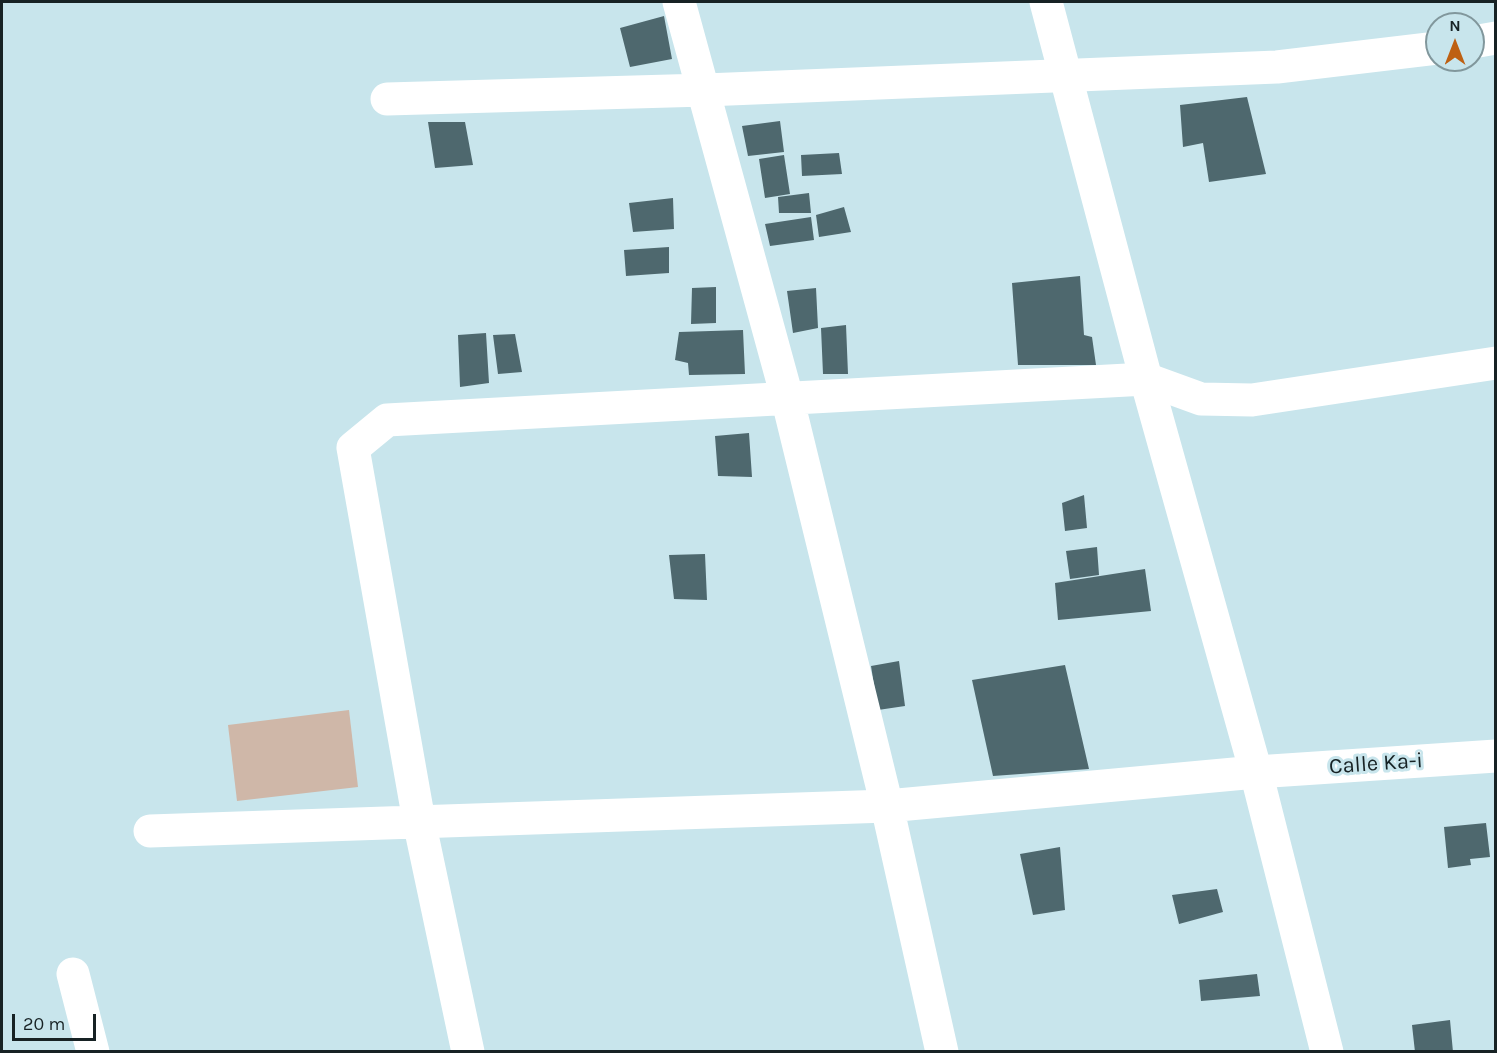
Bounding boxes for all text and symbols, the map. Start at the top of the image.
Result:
north arrow [1425,12,1485,72]
text: N [1449,16,1461,35]
street label: Calle Ka-i [1328,748,1424,780]
scale bar [15,1002,99,1040]
text: 20 m [23,1013,65,1035]

